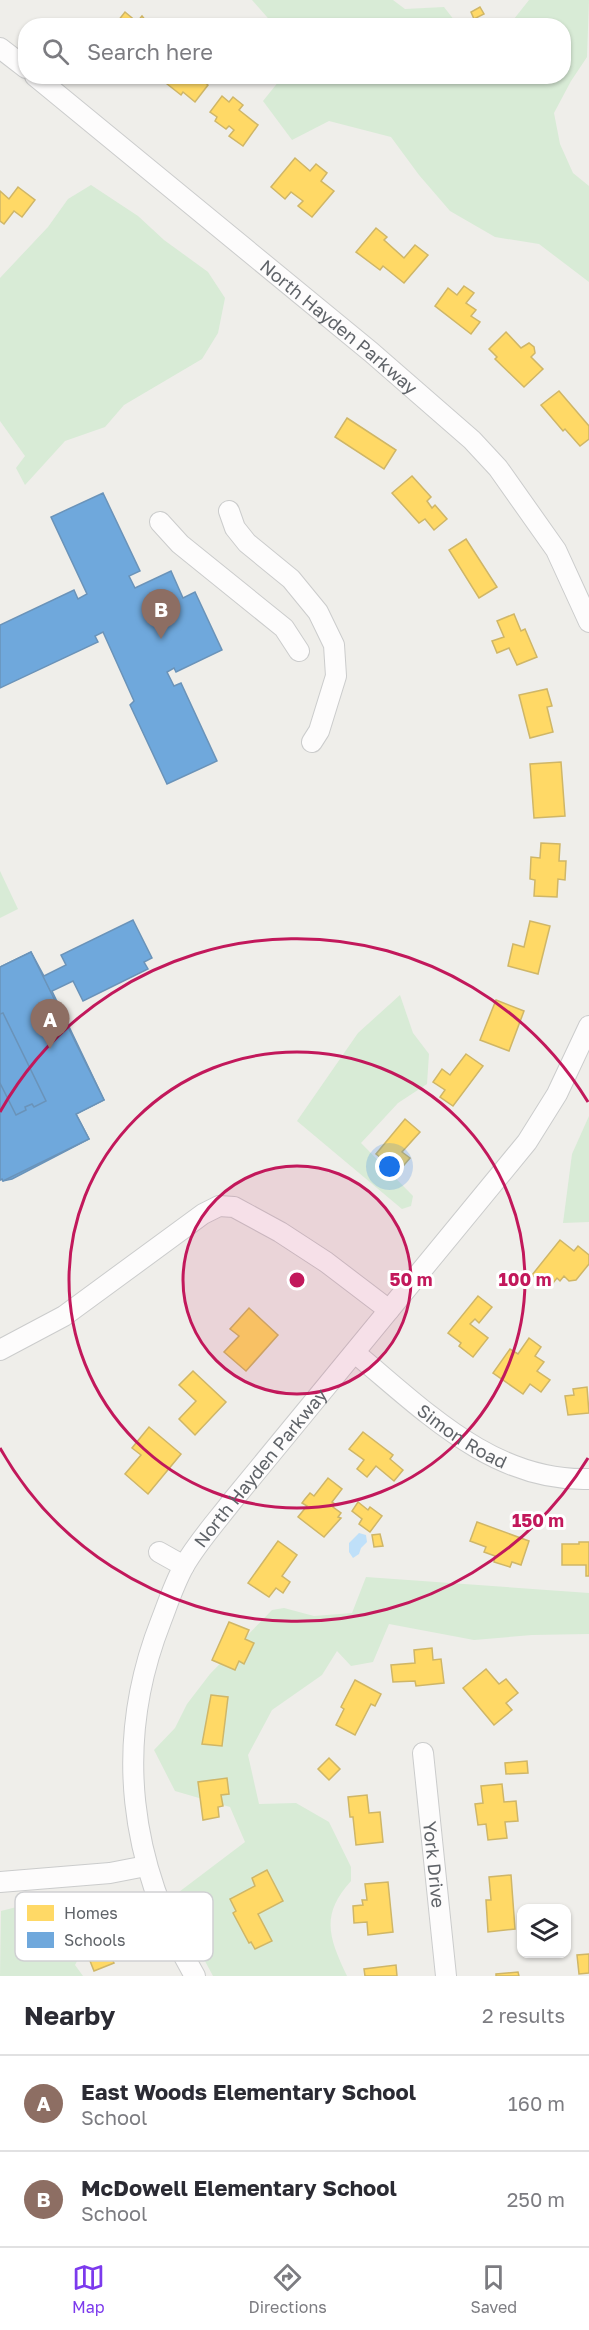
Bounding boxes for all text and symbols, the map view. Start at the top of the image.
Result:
search box [18,18,571,84]
icon: search [39,35,72,68]
text: Search here [87,38,213,65]
street label: North Hayden Parkway [256,255,422,399]
pin: B [142,590,180,639]
pin: A [31,1000,70,1049]
your location [375,1152,404,1181]
text: 50 m [390,1268,432,1290]
text: 100 m [499,1268,551,1290]
centre of rings [287,1270,307,1290]
street label: North Hayden Parkway [189,1384,331,1552]
street label: Simon Road [413,1399,511,1473]
text: 150 m [512,1509,564,1531]
street label: York Drive [419,1820,450,1909]
legend [15,1892,213,1961]
text: Homes [64,1903,118,1923]
map controls [517,1904,571,1958]
button: layers [517,1904,571,1958]
text: Schools [64,1930,126,1950]
text: Nearby [24,2000,115,2031]
text: 2 results [482,2003,565,2027]
text: East Woods Elementary School [81,2078,416,2105]
text: A [36,2091,51,2115]
text: 160 m [508,2091,565,2115]
text: School [81,2105,147,2129]
text: McDowell Elementary School [81,2174,397,2201]
text: B [36,2187,51,2211]
text: 250 m [507,2187,565,2211]
text: School [81,2201,147,2225]
tab: Map [72,2261,105,2317]
tab: Directions [249,2261,327,2317]
tab: Saved [470,2261,517,2317]

